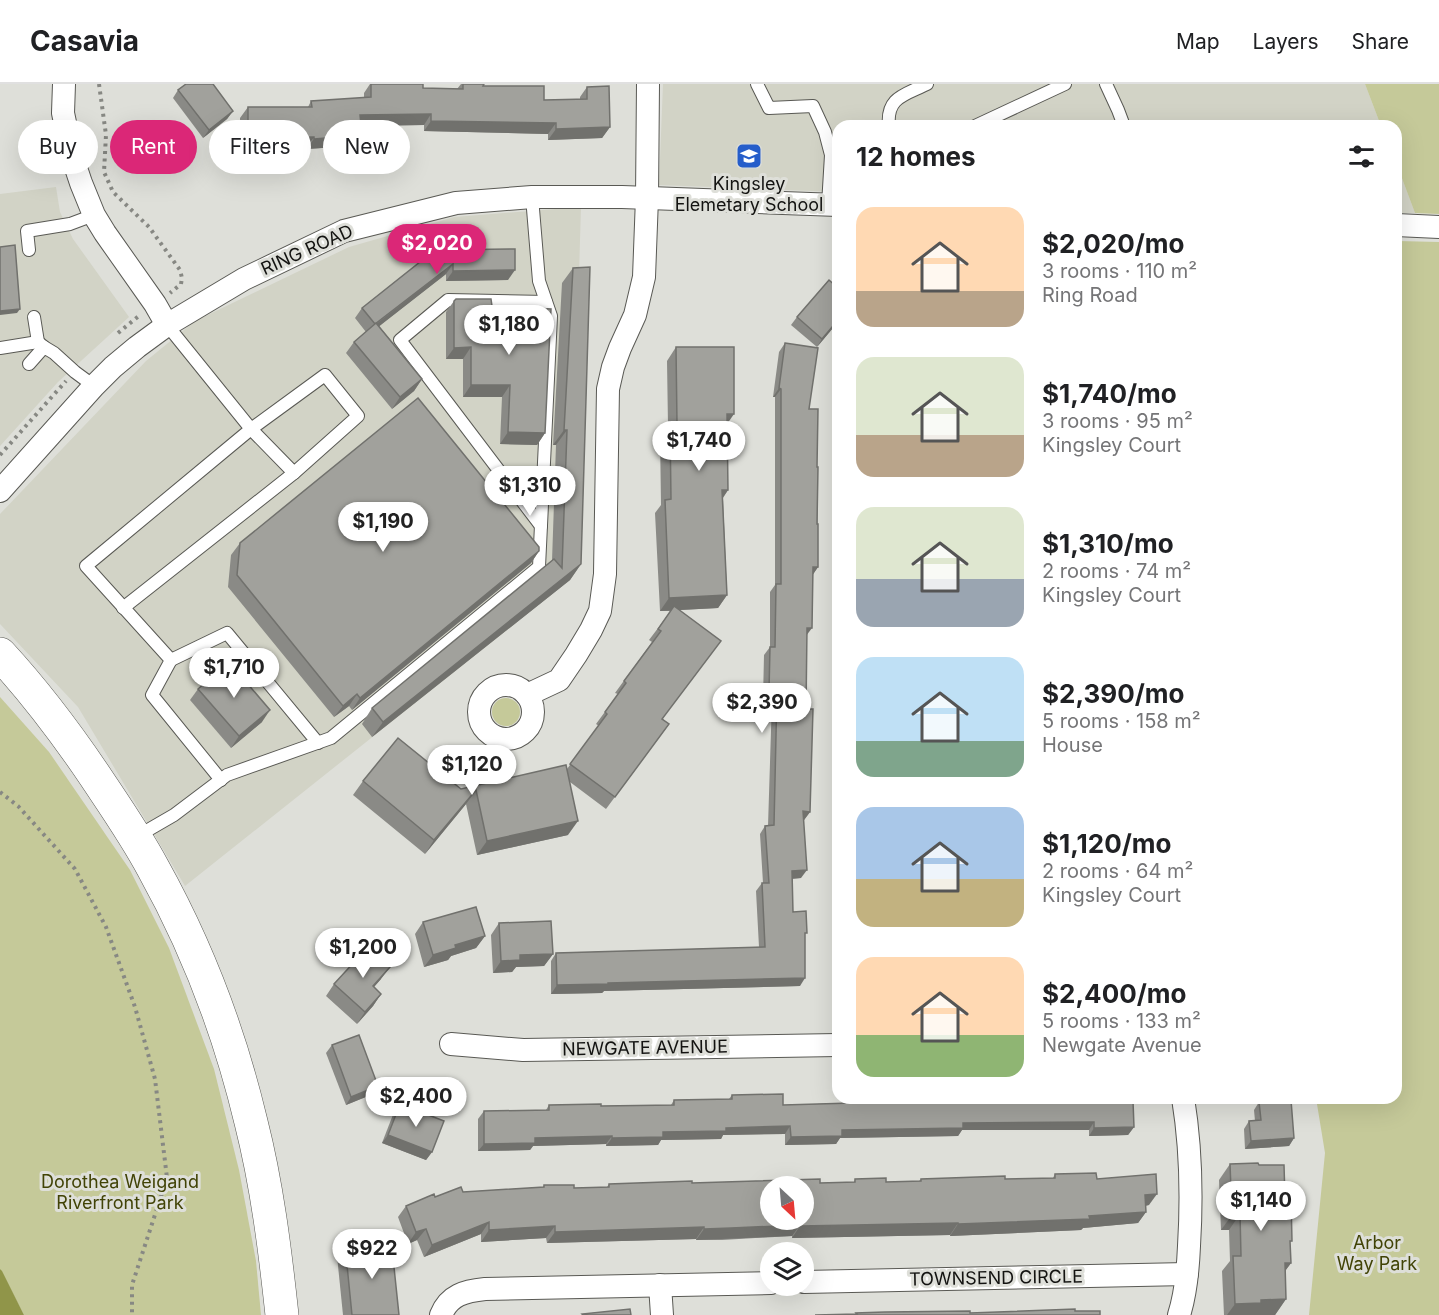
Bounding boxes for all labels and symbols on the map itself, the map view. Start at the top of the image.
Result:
school or university icon: Kingsley Elemetary School [734,141,764,171]
place label: Kingsley Elemetary School [675,173,823,215]
street label: RING ROAD [257,220,356,279]
pin: $2,020 [388,224,486,275]
pin: $1,180 [460,305,558,356]
pin: $1,740 [650,421,748,472]
pin: $1,310 [481,466,579,517]
pin: $1,190 [334,502,432,553]
pin: $1,710 [185,648,283,699]
pin: $2,390 [713,683,811,734]
pin: $1,120 [423,745,521,796]
pin: $1,200 [314,928,412,979]
street label: NEWGATE AVENUE [562,1036,728,1059]
pin: $2,400 [367,1077,465,1128]
park label: Dorothea Weigand Riverfront Park [41,1171,199,1213]
north arrow [760,1176,814,1230]
pin: $1,140 [1212,1181,1310,1232]
pin: $922 [336,1229,408,1280]
park label: Arbor Way Park [1337,1232,1417,1274]
street label: TOWNSEND CIRCLE [909,1265,1083,1290]

